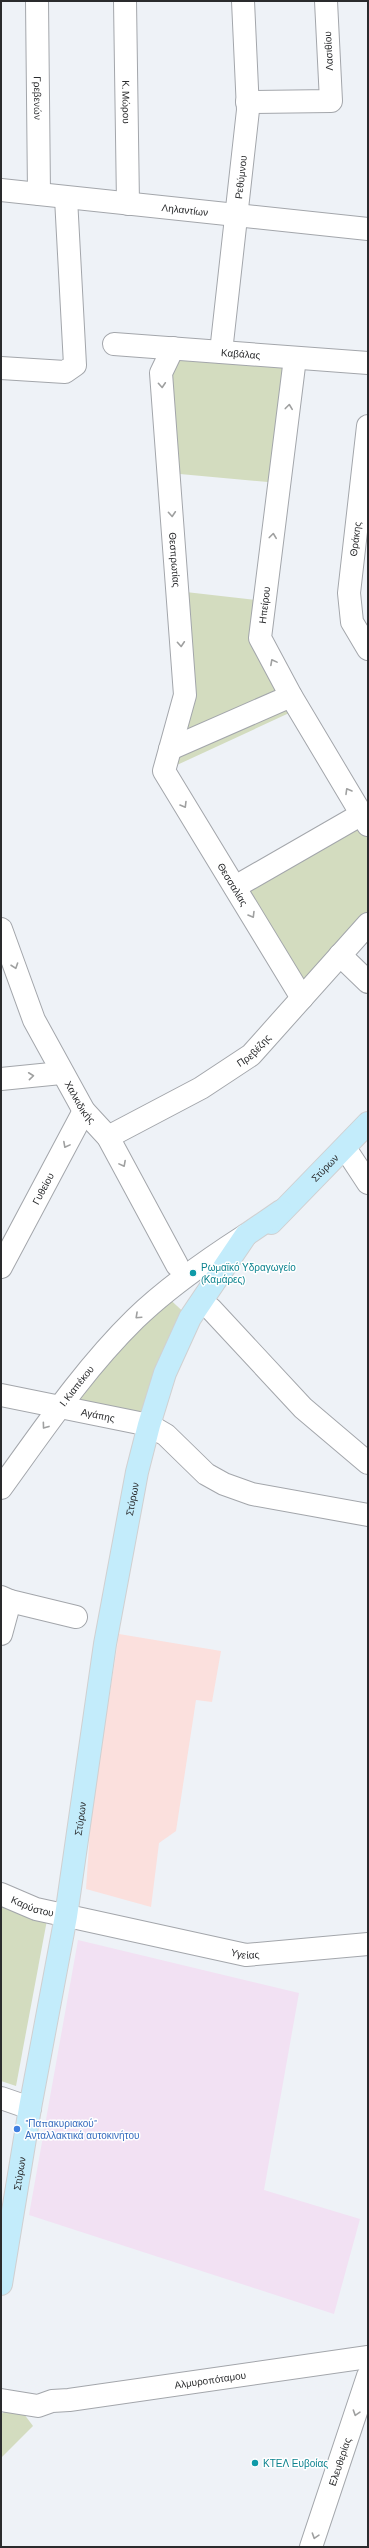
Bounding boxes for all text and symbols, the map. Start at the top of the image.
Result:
street label: Λασιθίου [321,31,336,71]
street label: Γρεβενών [31,76,44,120]
street label: Κ. Μώρου [119,80,133,124]
street label: Ρεθύμνου [232,155,250,200]
street label: Ληλαντίων [161,201,209,219]
street label: Καβάλας [220,346,261,362]
one-way arrow [158,382,167,388]
one-way arrow [284,404,293,410]
one-way arrow [167,511,176,517]
street label: Θράκης [347,521,364,557]
street label: Θεσπρωτίας [166,532,183,588]
one-way arrow [268,533,277,539]
street label: Ηπείρου [256,586,273,624]
one-way arrow [177,641,186,647]
one-way arrow [271,659,278,666]
one-way arrow [346,788,353,795]
one-way arrow [179,800,186,807]
street label: Θεσσαλίας [214,861,251,909]
one-way arrow [247,911,254,918]
one-way arrow [10,962,19,969]
street label: Πρεβέζης [234,1031,274,1070]
one-way arrow [28,1072,34,1081]
street label: Χαλκιδικής [62,1079,98,1126]
one-way arrow [63,1141,71,1148]
street label: Στύρων [309,1151,341,1185]
one-way arrow [118,1160,126,1168]
street label: Γυθείου [29,1170,57,1207]
place label: Ρωμαϊκό Υδραγωγείο (Καμάρες) [201,1261,296,1286]
marker: Ρωμαϊκό Υδραγωγείο (Καμάρες) [188,1268,198,1278]
one-way arrow [135,1311,143,1319]
street label: Ι. Κιαπέκου [57,1363,97,1409]
street label: Αγάπης [80,1405,116,1425]
one-way arrow [43,1422,50,1429]
street label: Στύρων [123,1481,142,1517]
street label: Στύρων [72,1801,89,1836]
street label: Καρύστου [9,1893,55,1920]
street label: Υγείας [230,1946,260,1962]
place label: "Παπακυριακού" Ανταλλακτικά αυτοκινήτου [25,2117,139,2142]
marker: "Παπακυριακού" Ανταλλακτικά αυτοκινήτου [12,2124,22,2134]
street label: Στύρων [11,2156,29,2191]
street label: Αλμυροπόταμου [174,2369,247,2392]
one-way arrow [352,2409,361,2416]
street label: Ελευθερίας [326,2436,354,2488]
place label: ΚΤΕΛ Ευβοίας [263,2457,328,2470]
marker: ΚΤΕΛ Ευβοίας [250,2458,260,2468]
one-way arrow [311,2532,320,2539]

